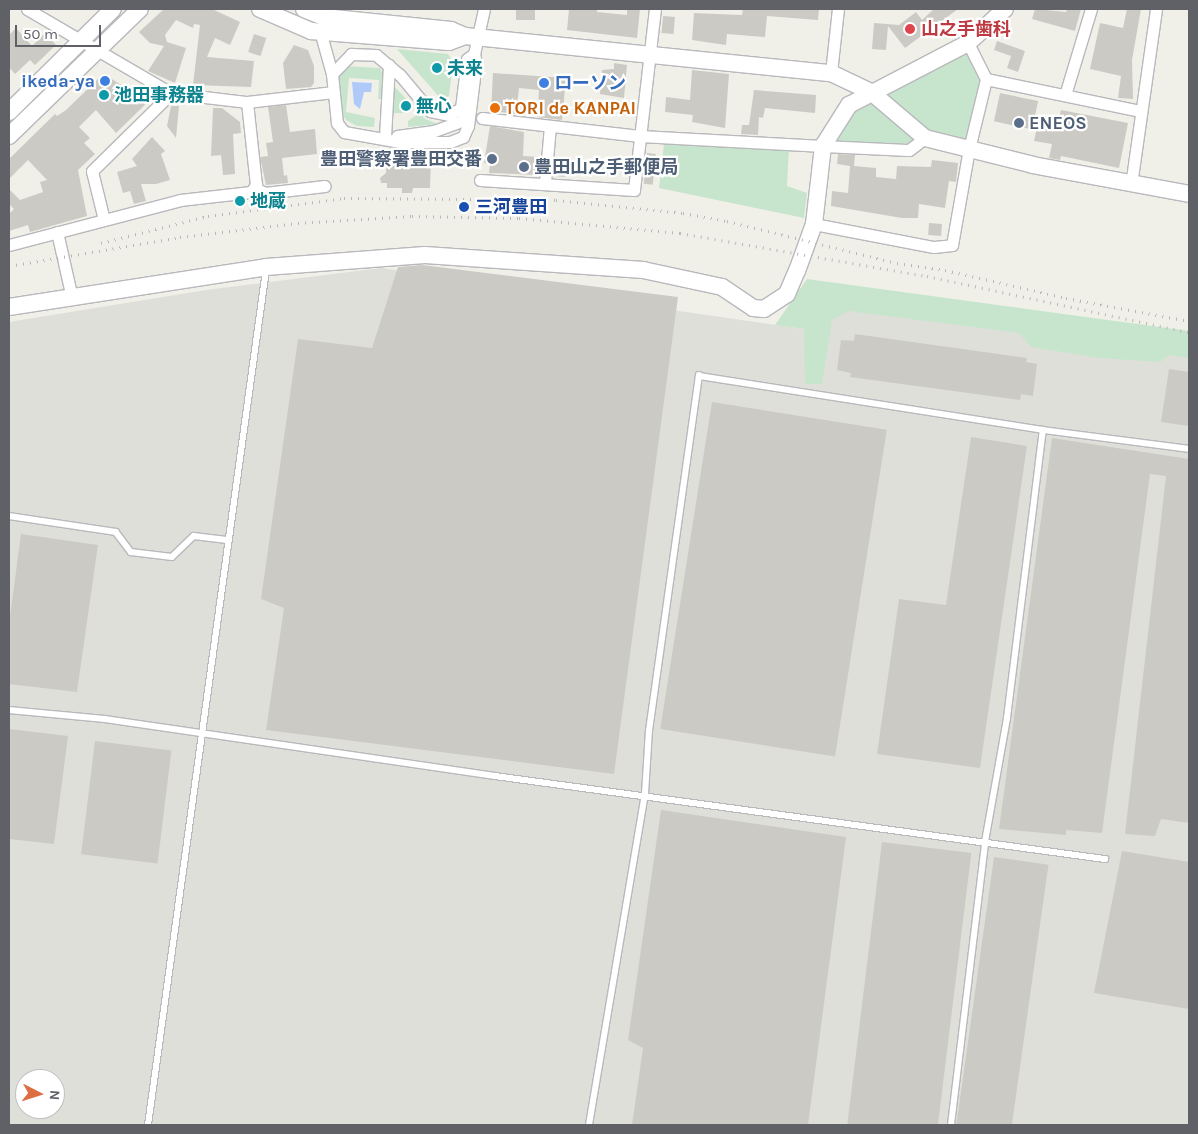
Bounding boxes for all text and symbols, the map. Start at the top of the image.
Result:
scale bar [18,15,104,47]
place label: 山之手歯科 [921,18,1011,40]
marker: 山之手歯科 [903,22,917,36]
text: 50 m [23,25,58,43]
place label: 未来 [447,57,483,79]
marker: 未来 [431,62,443,74]
place label: ikeda-ya [21,70,95,92]
place label: ローソン [554,72,626,94]
marker: ikeda-ya [99,75,111,87]
marker: ローソン [538,77,550,89]
place label: 池田事務器 [114,84,204,106]
marker: 池田事務器 [98,89,110,101]
place label: 無心 [416,95,452,117]
place label: TORI de KANPAI [505,97,636,119]
marker: 無心 [400,100,412,112]
marker: TORI de KANPAI [489,102,501,114]
place label: ENEOS [1029,112,1087,134]
marker: ENEOS [1013,117,1025,129]
place label: 豊田警察署豊田交番 [320,148,482,170]
marker: 豊田警察署豊田交番 [486,153,498,165]
place label: 豊田山之手郵便局 [534,156,678,178]
marker: 豊田山之手郵便局 [518,161,530,173]
place label: 地蔵 [250,190,286,212]
marker: 地蔵 [234,195,246,207]
place label: 三河豊田 [475,196,547,218]
marker: 三河豊田 [457,200,471,214]
north arrow [15,1069,65,1119]
text: N [46,1090,63,1101]

